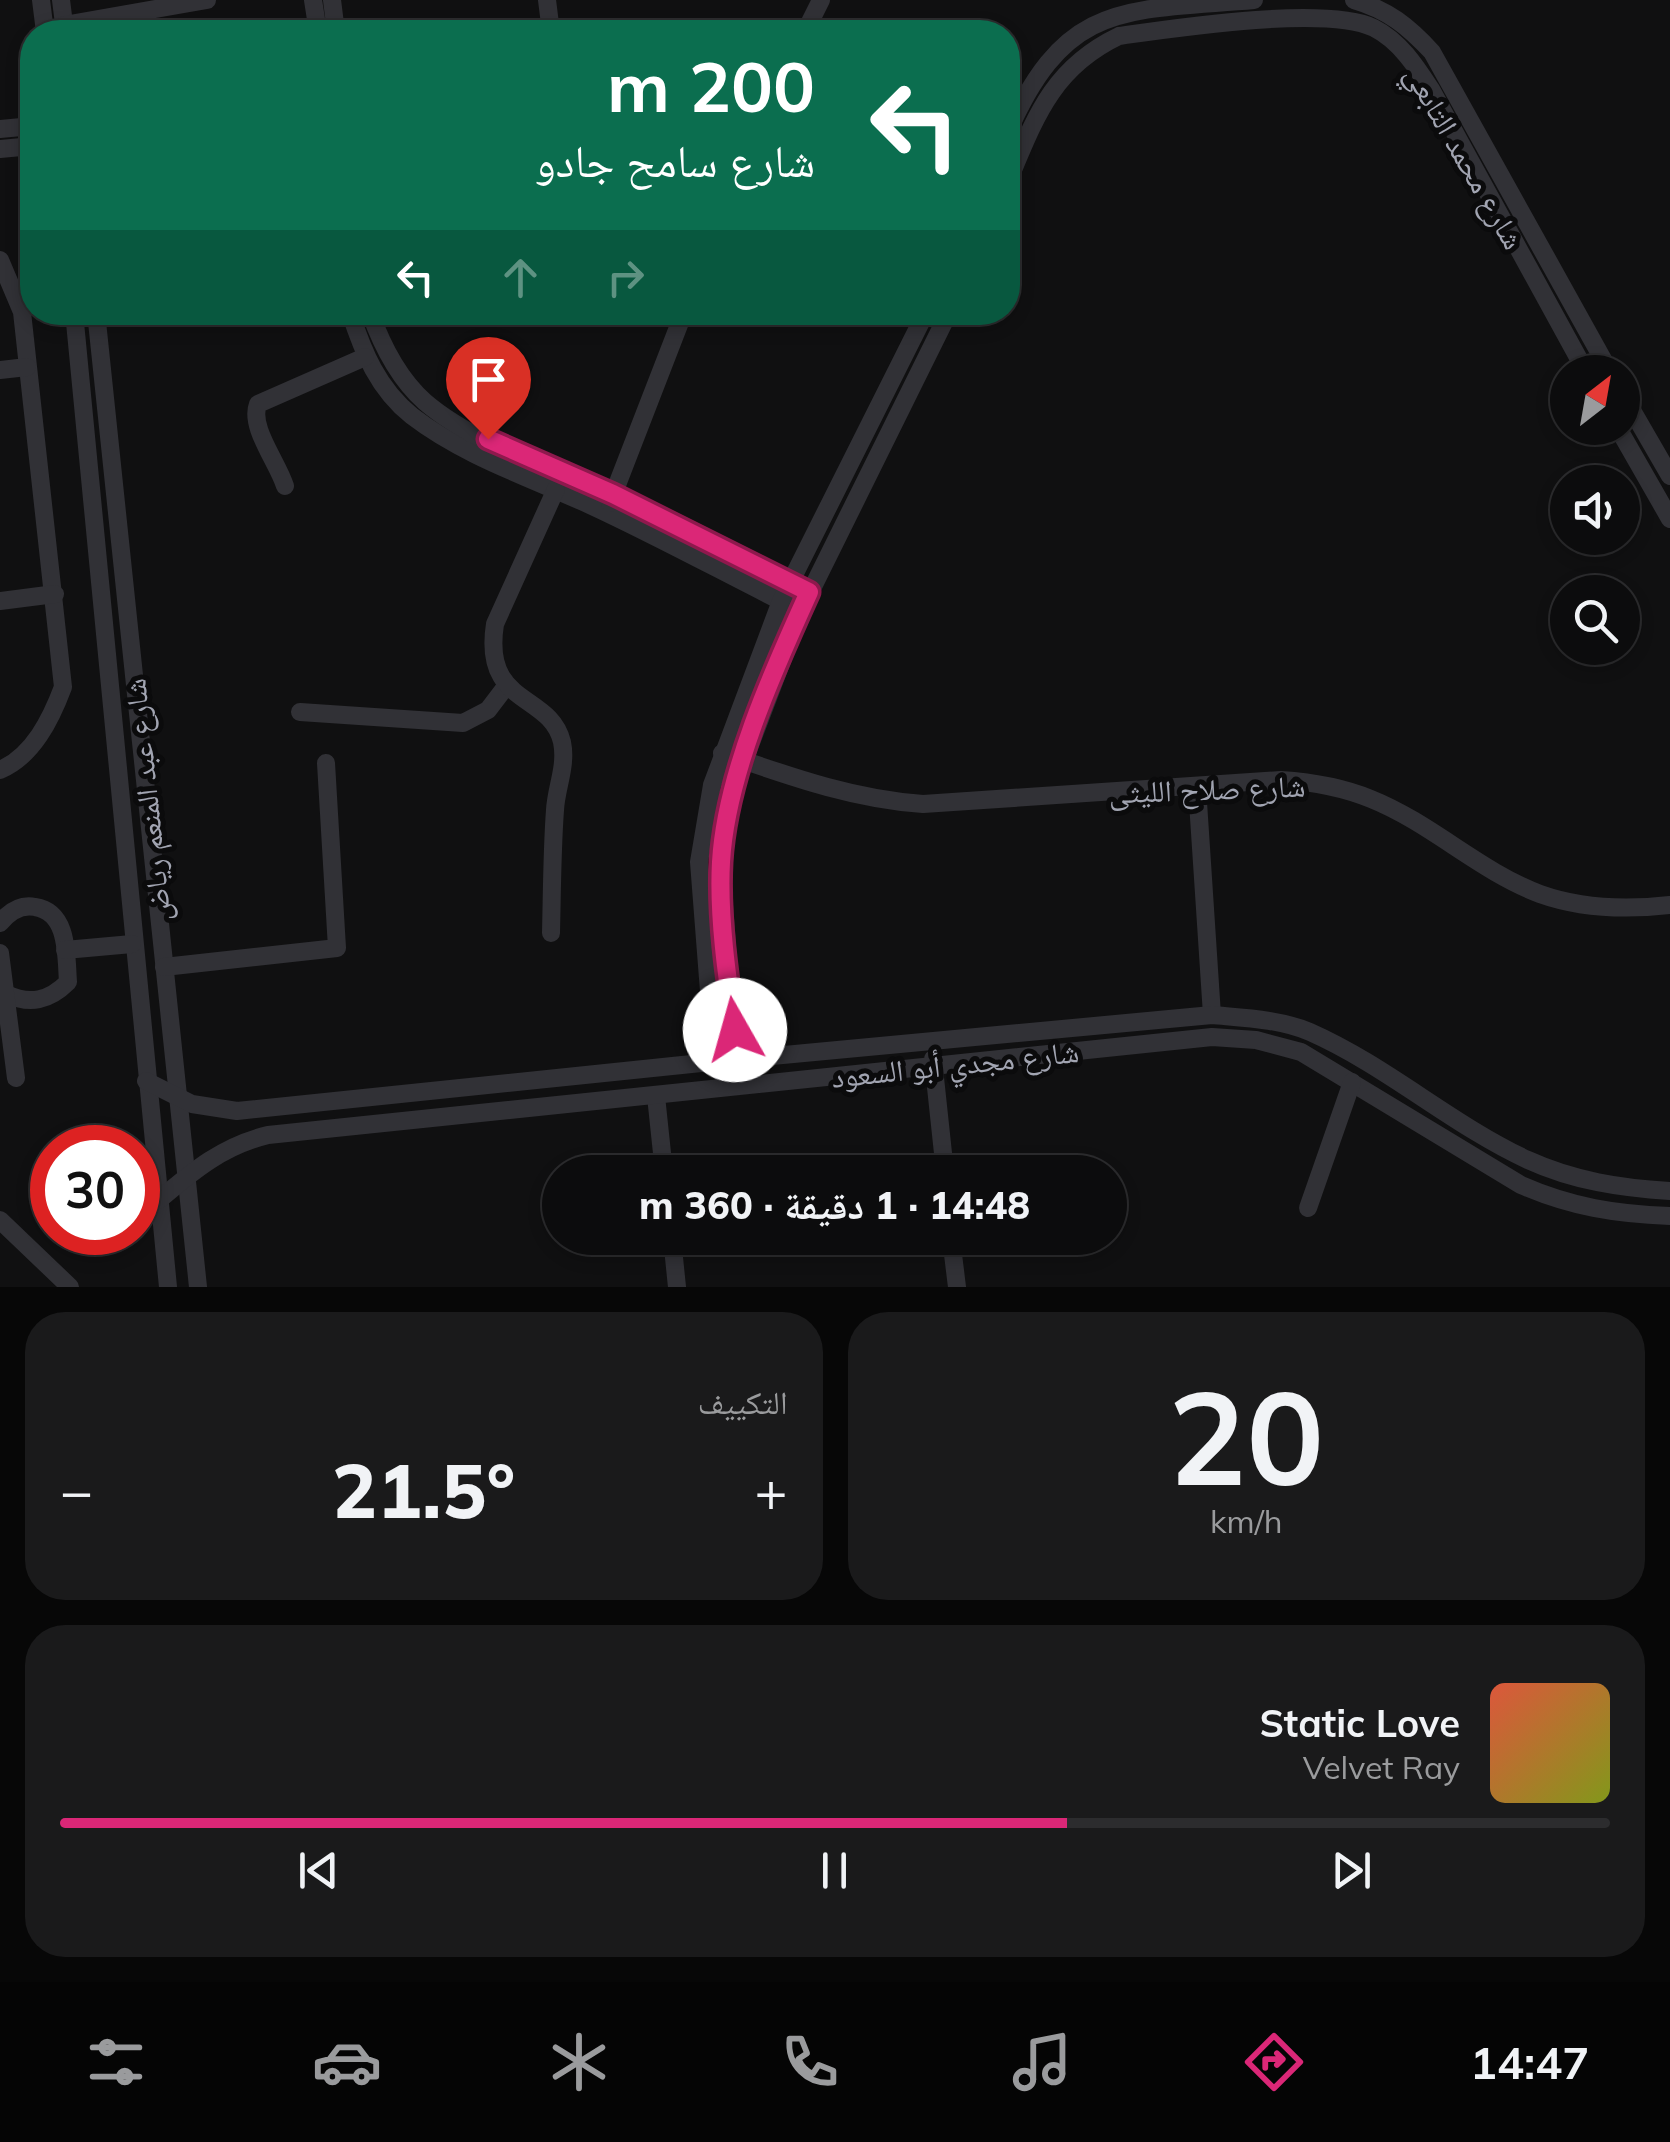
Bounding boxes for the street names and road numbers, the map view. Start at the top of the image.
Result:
street label: شارع محمد التابعي [1392,58,1533,259]
street label: شارع عبد المنعم رياض [115,677,181,923]
street label: شارع صلاح الليثى [1108,767,1306,812]
street label: شارع مجدي أبو السعود [829,1032,1081,1101]

